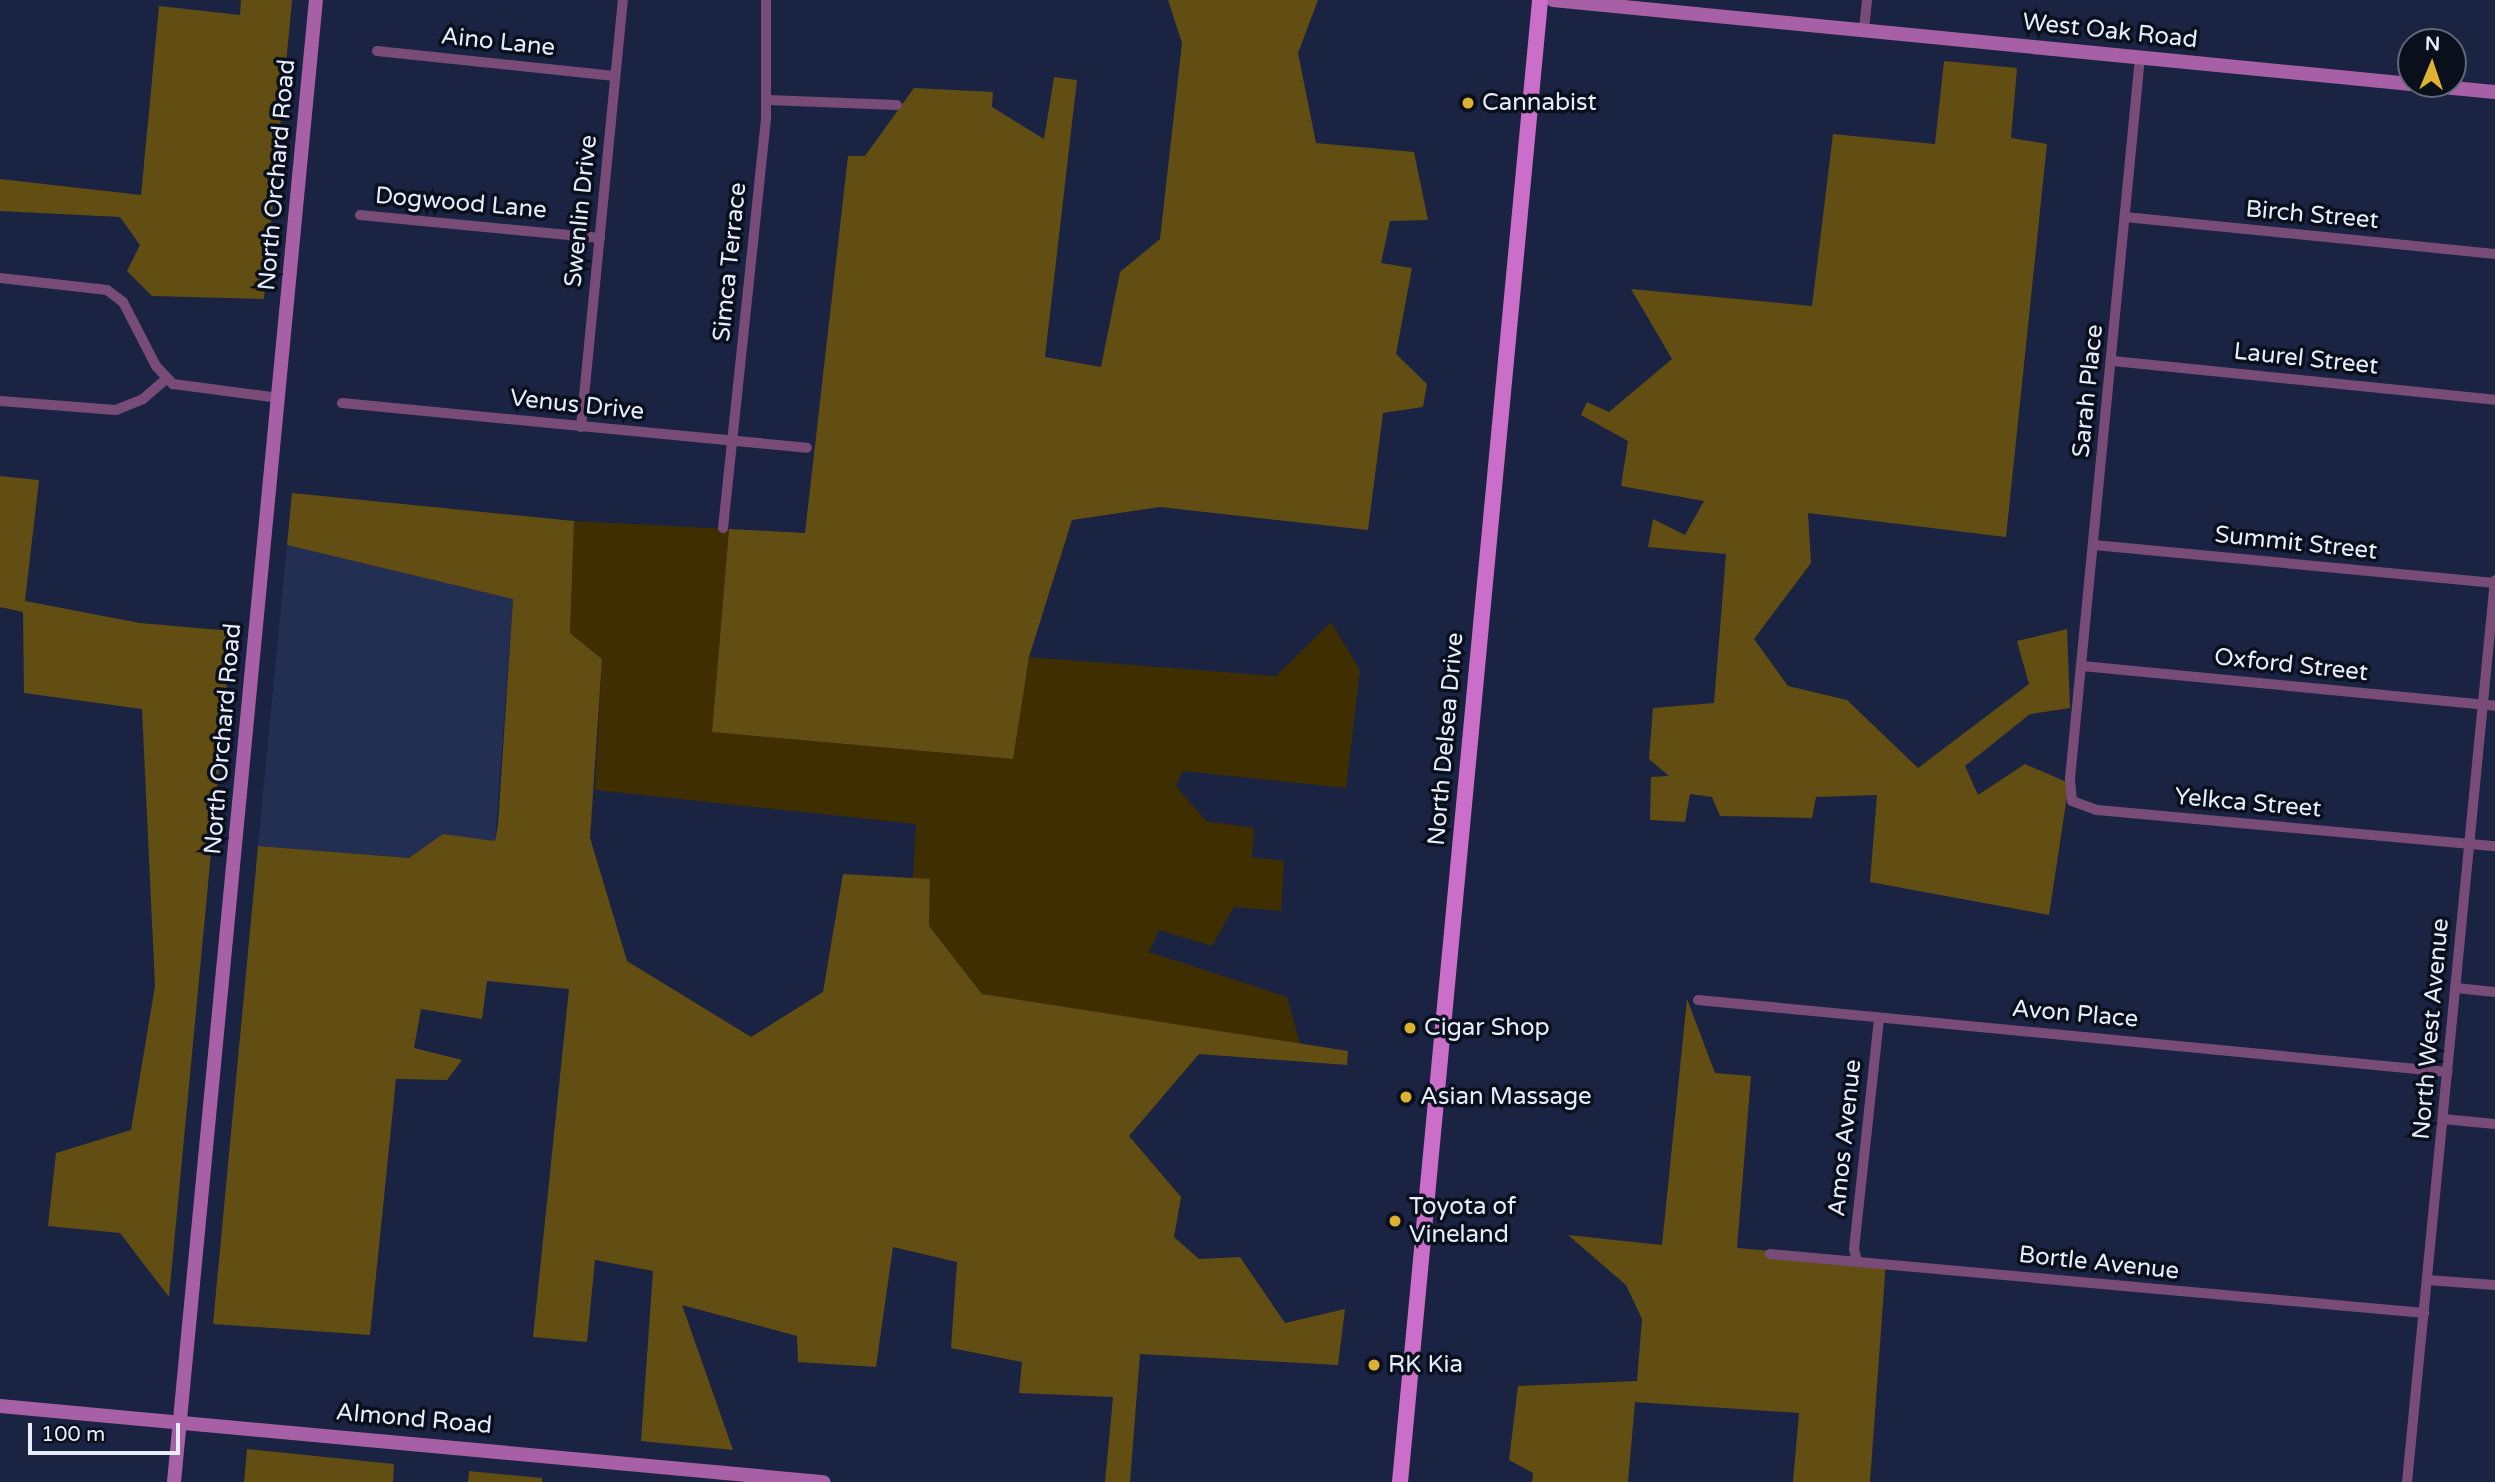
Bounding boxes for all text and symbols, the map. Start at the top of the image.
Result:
street label: West Oak Road [2021,7,2199,55]
street label: Aino Lane [439,22,557,62]
north arrow [2397,28,2467,98]
text: N [2425,33,2441,55]
street label: North Orchard Road [253,58,301,292]
place label: Cannabist [1482,89,1597,117]
marker: Cannabist [1460,95,1476,111]
street label: Swenlin Drive [559,133,603,289]
street label: Dogwood Lane [374,181,548,225]
street label: Simca Terrace [707,181,753,343]
street label: Birch Street [2244,195,2380,235]
street label: Sarah Place [2067,323,2109,459]
street label: Laurel Street [2232,337,2380,381]
street label: Venus Drive [508,384,646,426]
street label: Summit Street [2213,520,2379,566]
street label: North Orchard Road [199,622,247,856]
street label: North Delsea Drive [1422,631,1470,847]
street label: Oxford Street [2213,643,2369,687]
street label: Yelkca Street [2173,782,2323,824]
street label: North West Avenue [2407,917,2455,1141]
street label: Avon Place [2011,994,2139,1034]
place label: Cigar Shop [1424,1014,1550,1042]
marker: Cigar Shop [1402,1020,1418,1036]
street label: Amos Avenue [1822,1058,1868,1218]
place label: Asian Massage [1420,1083,1592,1111]
marker: Asian Massage [1398,1089,1414,1105]
place label: Toyota of Vineland [1409,1193,1516,1249]
marker: Toyota of Vineland [1387,1213,1403,1229]
street label: Bortle Avenue [2017,1240,2181,1286]
place label: RK Kia [1388,1351,1463,1379]
marker: RK Kia [1366,1357,1382,1373]
street label: Almond Road [335,1398,493,1440]
scale bar [32,1408,184,1452]
text: 100 m [41,1422,105,1447]

